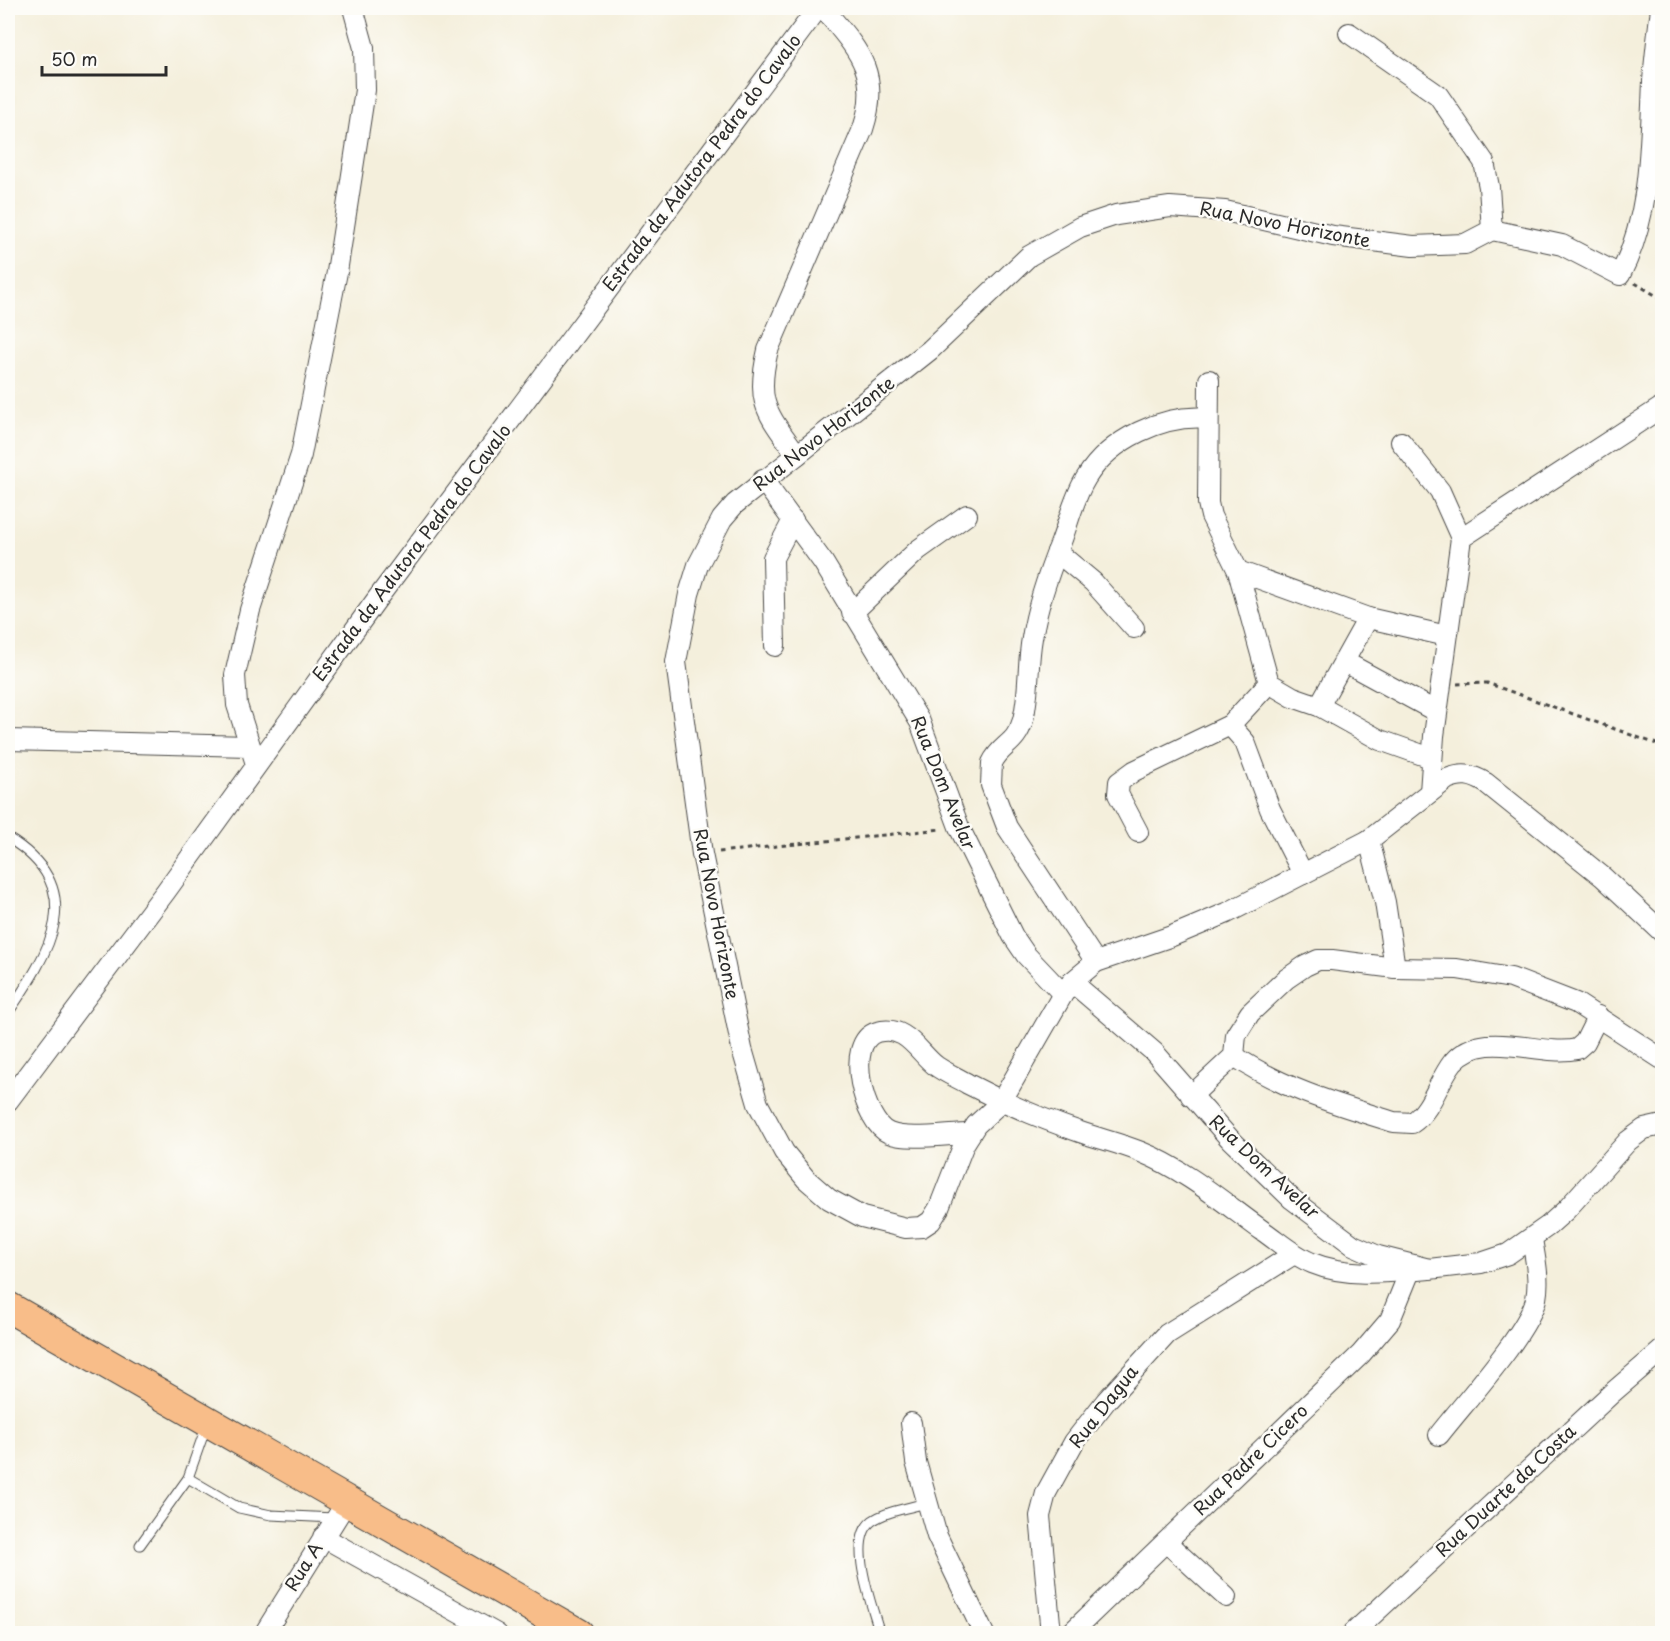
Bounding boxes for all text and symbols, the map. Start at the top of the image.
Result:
street label: Estrada da Adutora Pedra do Cavalo [595,28,807,296]
scale bar [42,39,166,77]
text: 50 m [51,45,98,72]
street label: Rua Novo Horizonte [1198,194,1373,253]
street label: Rua Novo Horizonte [746,369,900,497]
street label: Estrada da Adutora Pedra do Cavalo [305,418,517,686]
street label: Rua Dom Avelar [905,712,984,854]
street label: Rua Novo Horizonte [688,826,747,1002]
street label: Rua Dom Avelar [1204,1108,1327,1225]
street label: Rua Dagua [1062,1358,1144,1453]
street label: Rua Padre Cicero [1186,1397,1313,1521]
street label: Rua Duarte da Costa [1429,1417,1582,1562]
street label: Rua A [277,1536,328,1596]

